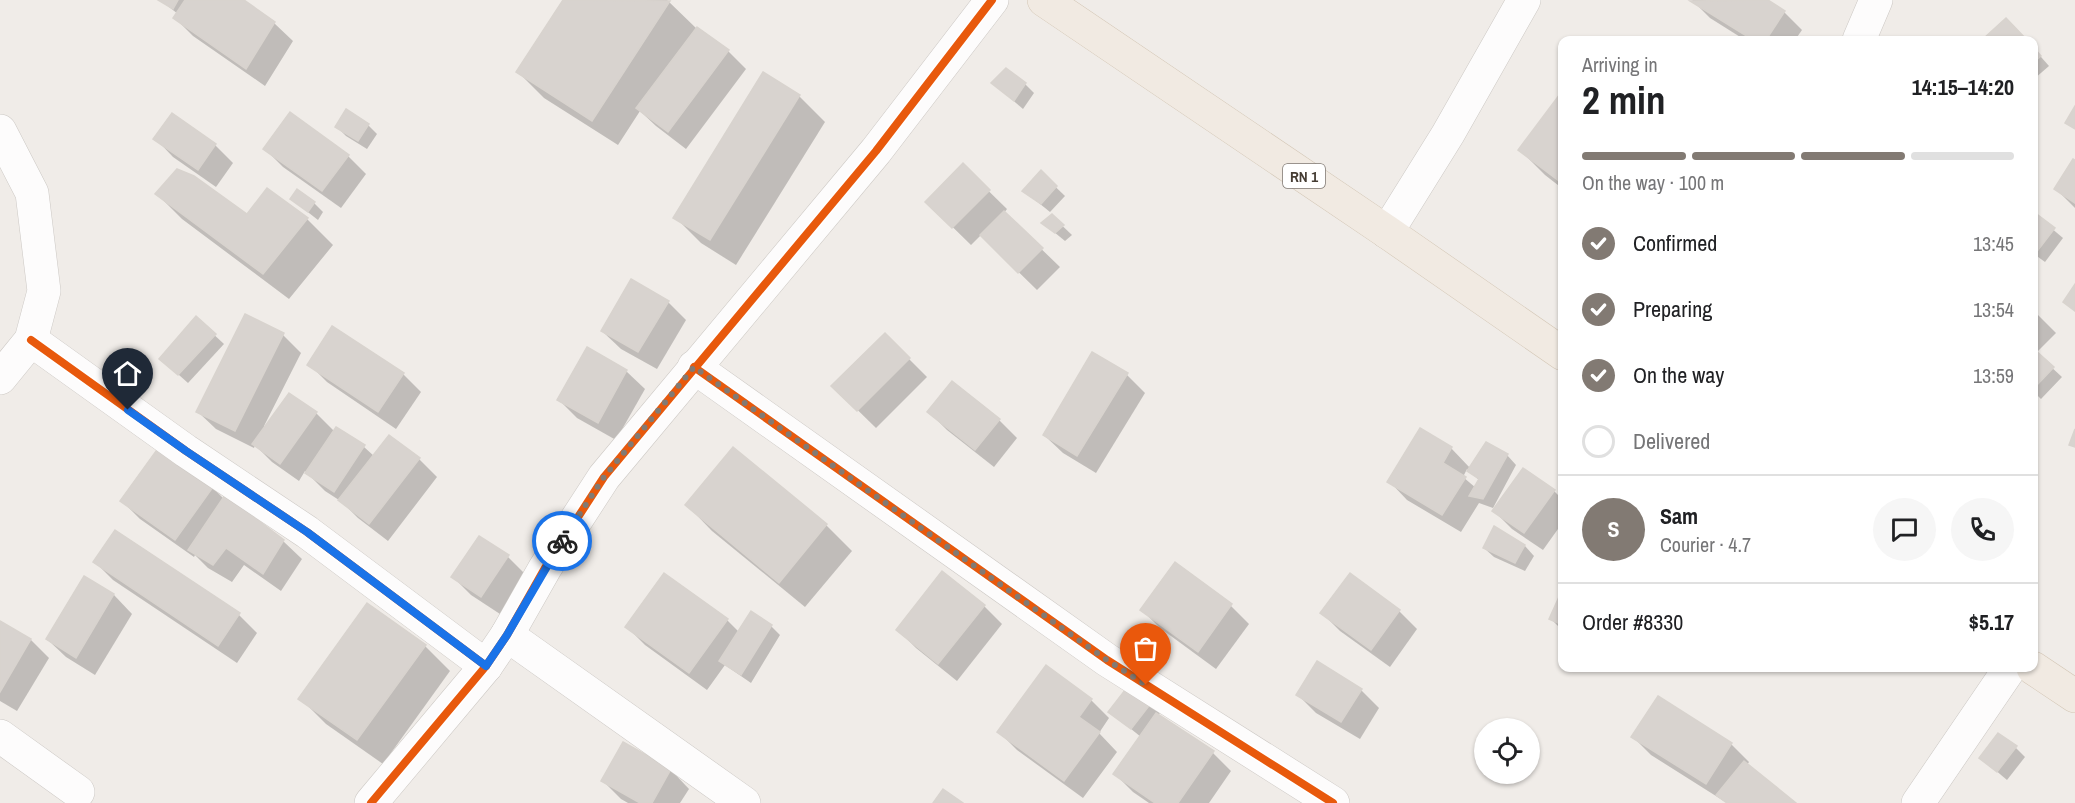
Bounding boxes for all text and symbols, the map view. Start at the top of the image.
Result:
text: Arriving in [1582,51,1658,78]
text: 14:15–14:20 [1912,72,2014,102]
text: 2 min [1582,74,1666,126]
road number: RN 1 [1283,164,1325,188]
text: On the way · 100 m [1582,169,1724,196]
icon: check [1582,227,1615,260]
text: Confirmed [1633,228,1717,258]
text: 13:45 [1973,230,2014,257]
icon: check [1582,293,1615,326]
text: Preparing [1633,294,1712,324]
text: 13:54 [1973,296,2014,323]
pin [102,348,153,410]
icon: home [111,357,144,390]
icon: check [1582,359,1615,392]
text: On the way [1633,360,1724,390]
text: 13:59 [1973,362,2014,389]
text: Delivered [1633,426,1710,456]
button: chat [1873,498,1936,561]
button: phone [1951,498,2014,561]
text: Sam [1660,501,1698,531]
courier [532,511,592,571]
text: S [1607,514,1620,544]
icon: bike [546,525,579,558]
text: Courier · 4.7 [1660,531,1751,558]
text: Order #8330 [1582,607,1683,637]
text: $5.17 [1969,607,2014,637]
pin [1120,623,1171,685]
icon: bag [1129,632,1162,665]
map controls [1474,718,1540,784]
button: locate [1474,718,1540,784]

